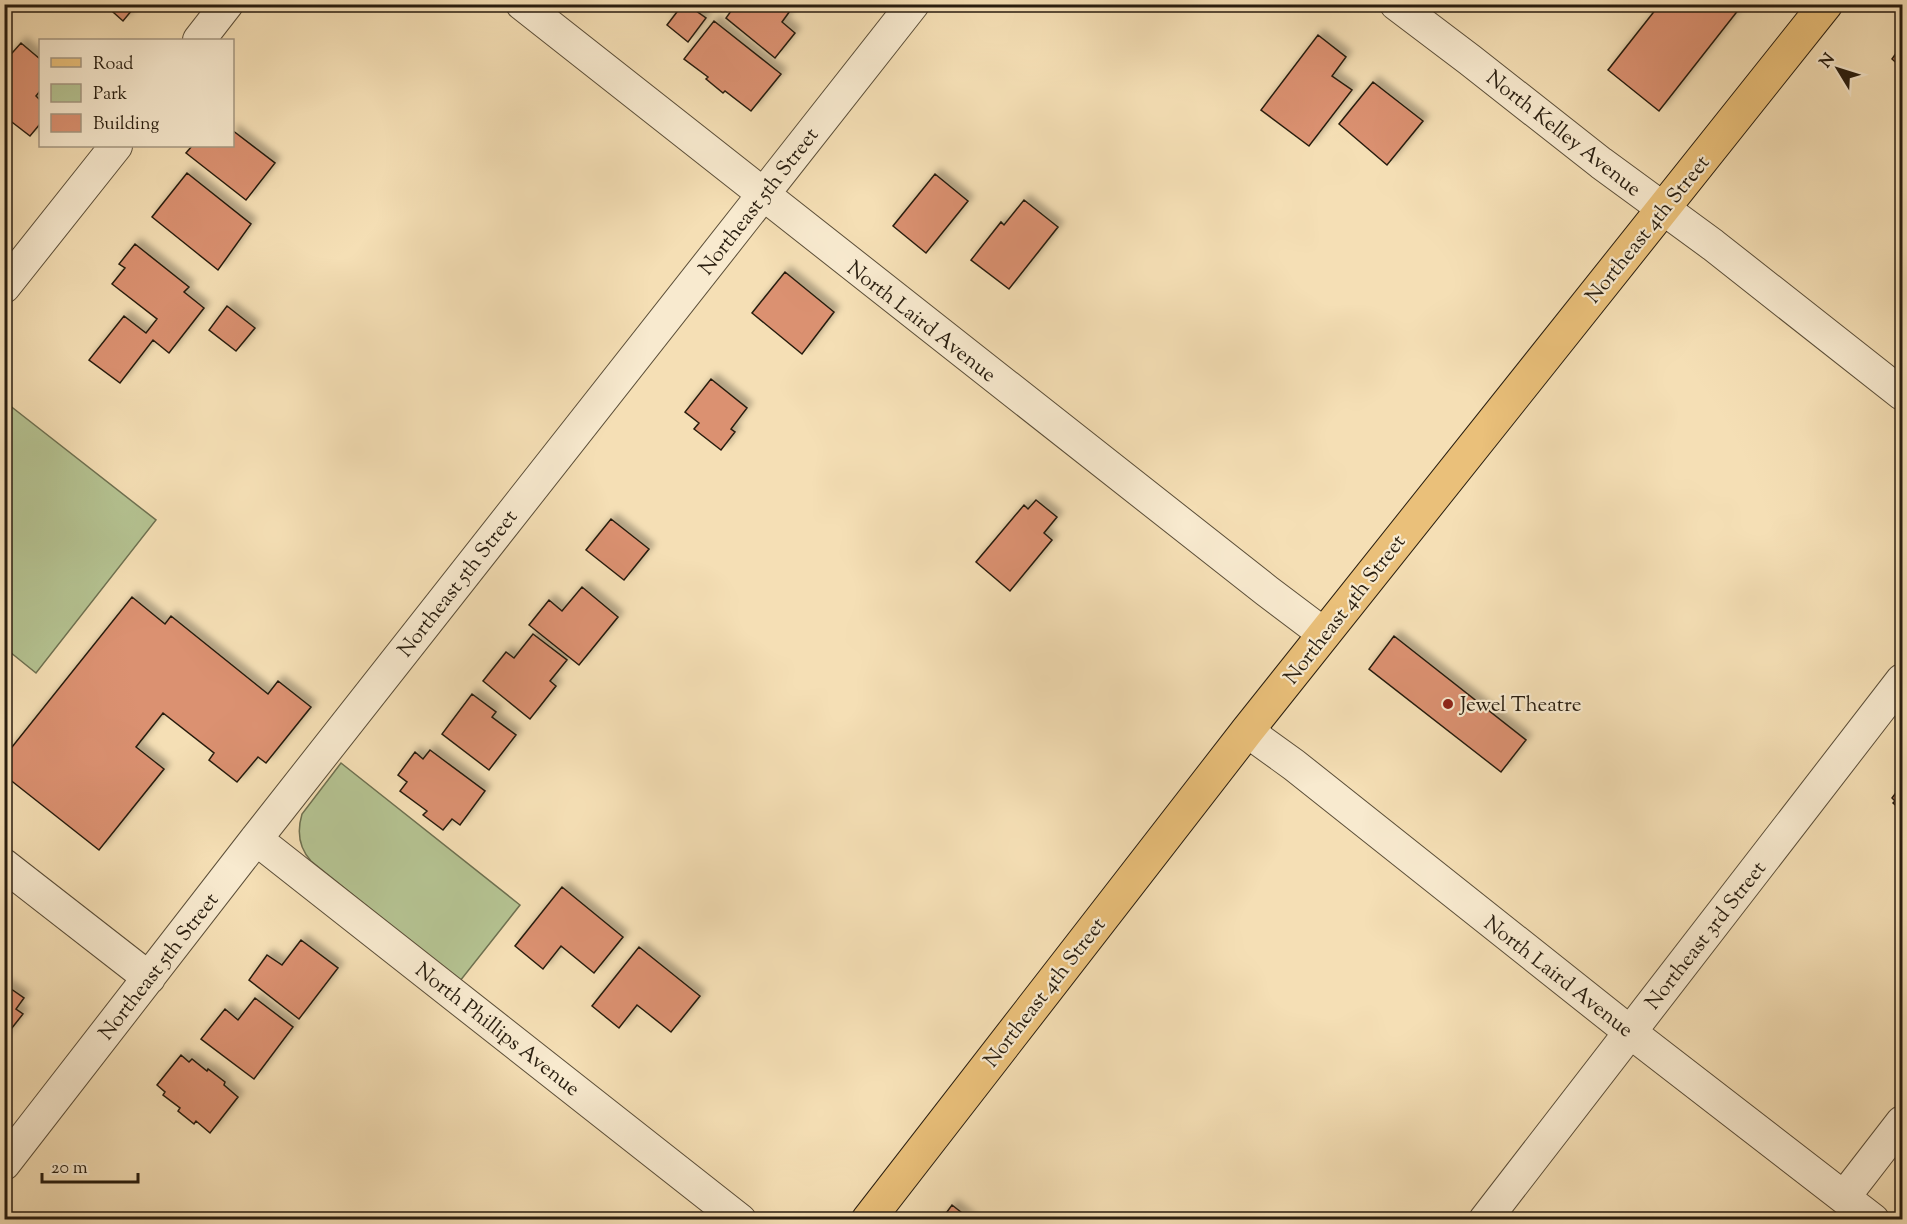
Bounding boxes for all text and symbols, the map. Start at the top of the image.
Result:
legend [39,39,234,147]
north arrow [1808,39,1868,99]
text: N [1815,49,1841,73]
text: Road [93,52,133,78]
street label: North Kelley Avenue [1479,64,1647,205]
text: Park [93,82,128,108]
text: Building [93,112,159,138]
street label: Northeast 5th Street [692,122,827,282]
street label: Northeast 4th Street [1579,150,1718,311]
street label: North Laird Avenue [840,255,1002,391]
street label: Northeast 5th Street [391,504,526,664]
street label: Northeast 4th Street [1277,529,1414,692]
place label: Jewel Theatre [1459,691,1582,721]
marker: Jewel Theatre [1441,697,1455,711]
street label: Northeast 3rd Street [1639,856,1774,1017]
street label: Northeast 5th Street [92,887,227,1047]
street label: North Laird Avenue [1477,910,1639,1046]
street label: Northeast 4th Street [977,912,1114,1075]
street label: North Phillips Avenue [408,957,586,1105]
scale bar [42,1146,138,1184]
text: 20 m [51,1156,88,1182]

